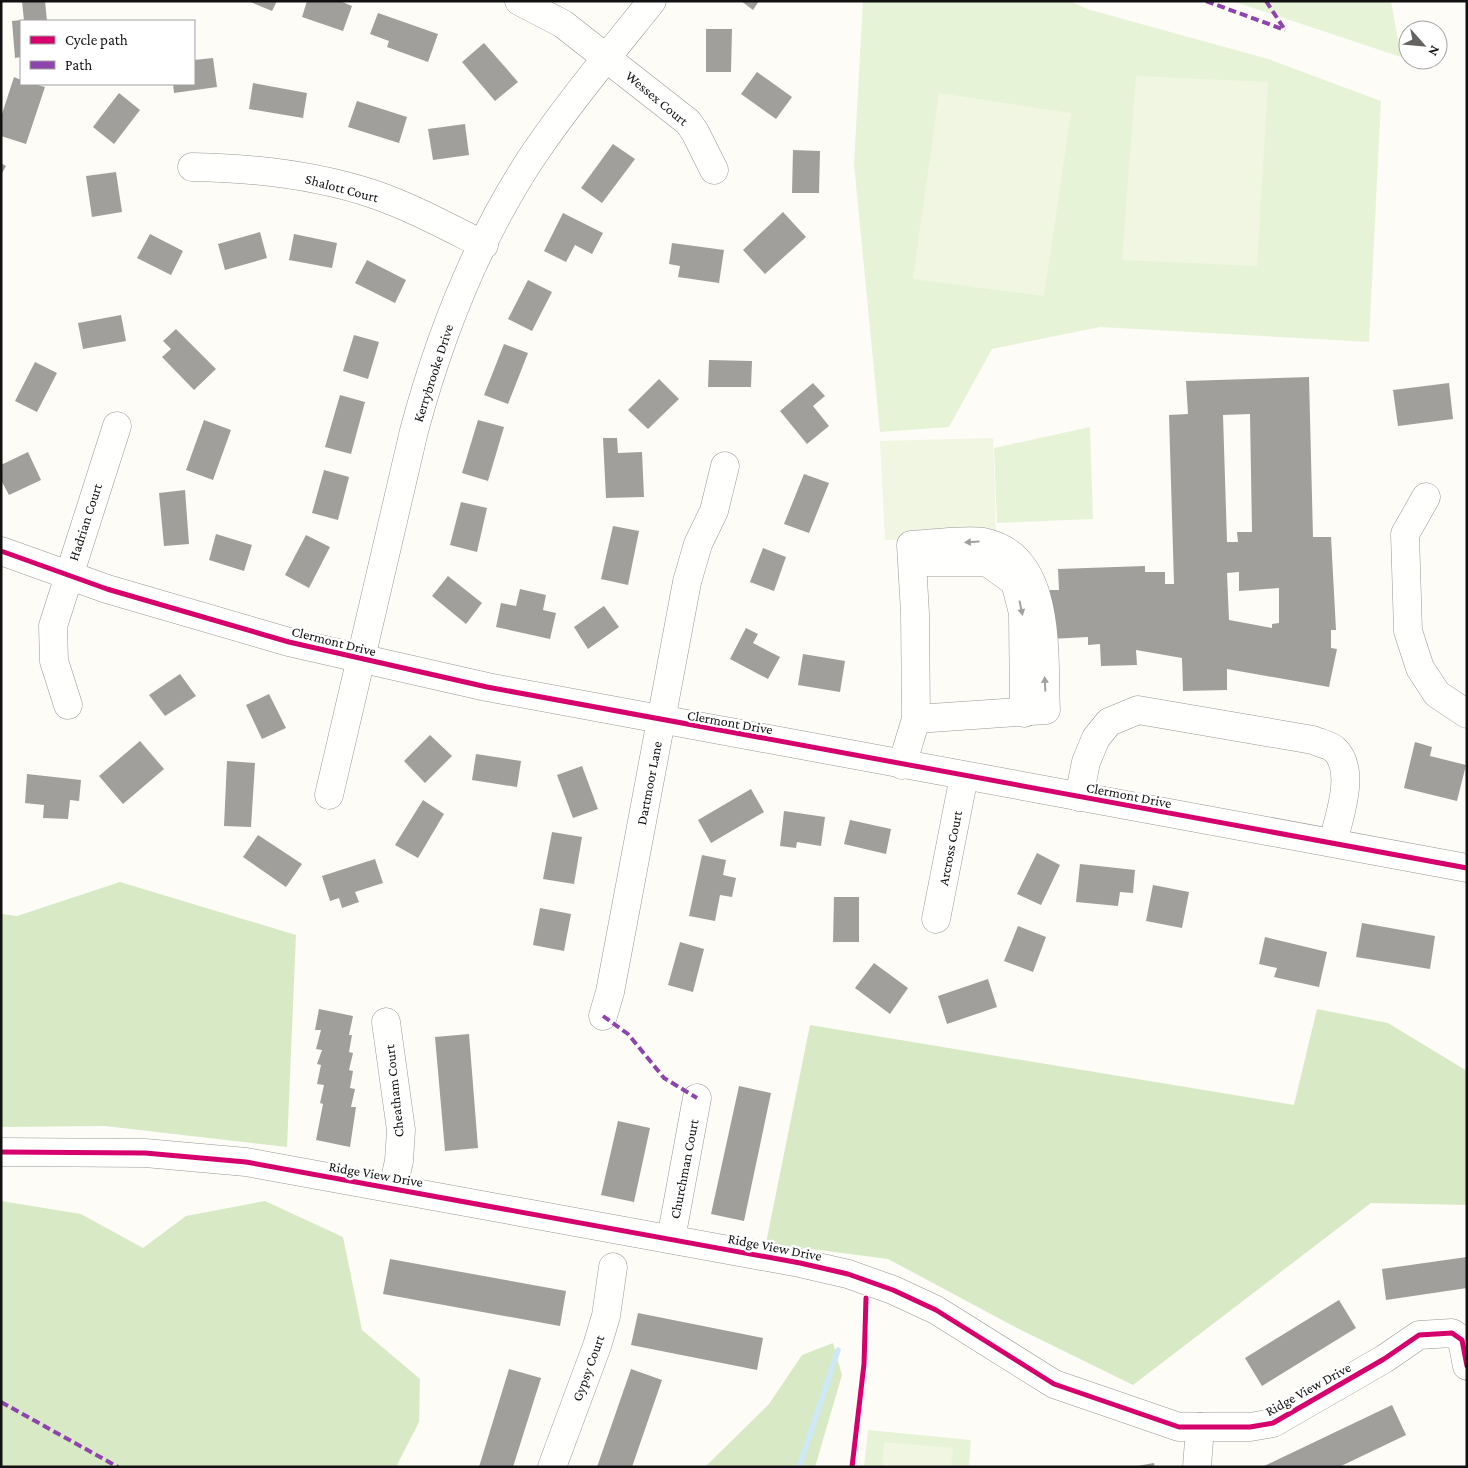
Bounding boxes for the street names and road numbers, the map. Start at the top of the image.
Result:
street label: Wessex Court [622,67,692,129]
street label: Shalott Court [304,171,381,206]
street label: Kerrybrooke Drive [410,322,456,424]
street label: Hadrian Court [65,481,105,563]
street label: Clermont Drive [290,623,378,659]
street label: Clermont Drive [686,707,774,737]
street label: Dartmoor Lane [633,740,665,826]
street label: Clermont Drive [1085,779,1173,811]
street label: Arcross Court [935,809,965,887]
street label: Cheatham Court [381,1044,407,1138]
street label: Churchman Court [666,1117,702,1220]
street label: Ridge View Drive [328,1158,424,1190]
street label: Ridge View Drive [727,1230,823,1264]
street label: Gypsy Court [569,1332,607,1403]
street label: Ridge View Drive [1262,1359,1354,1419]

